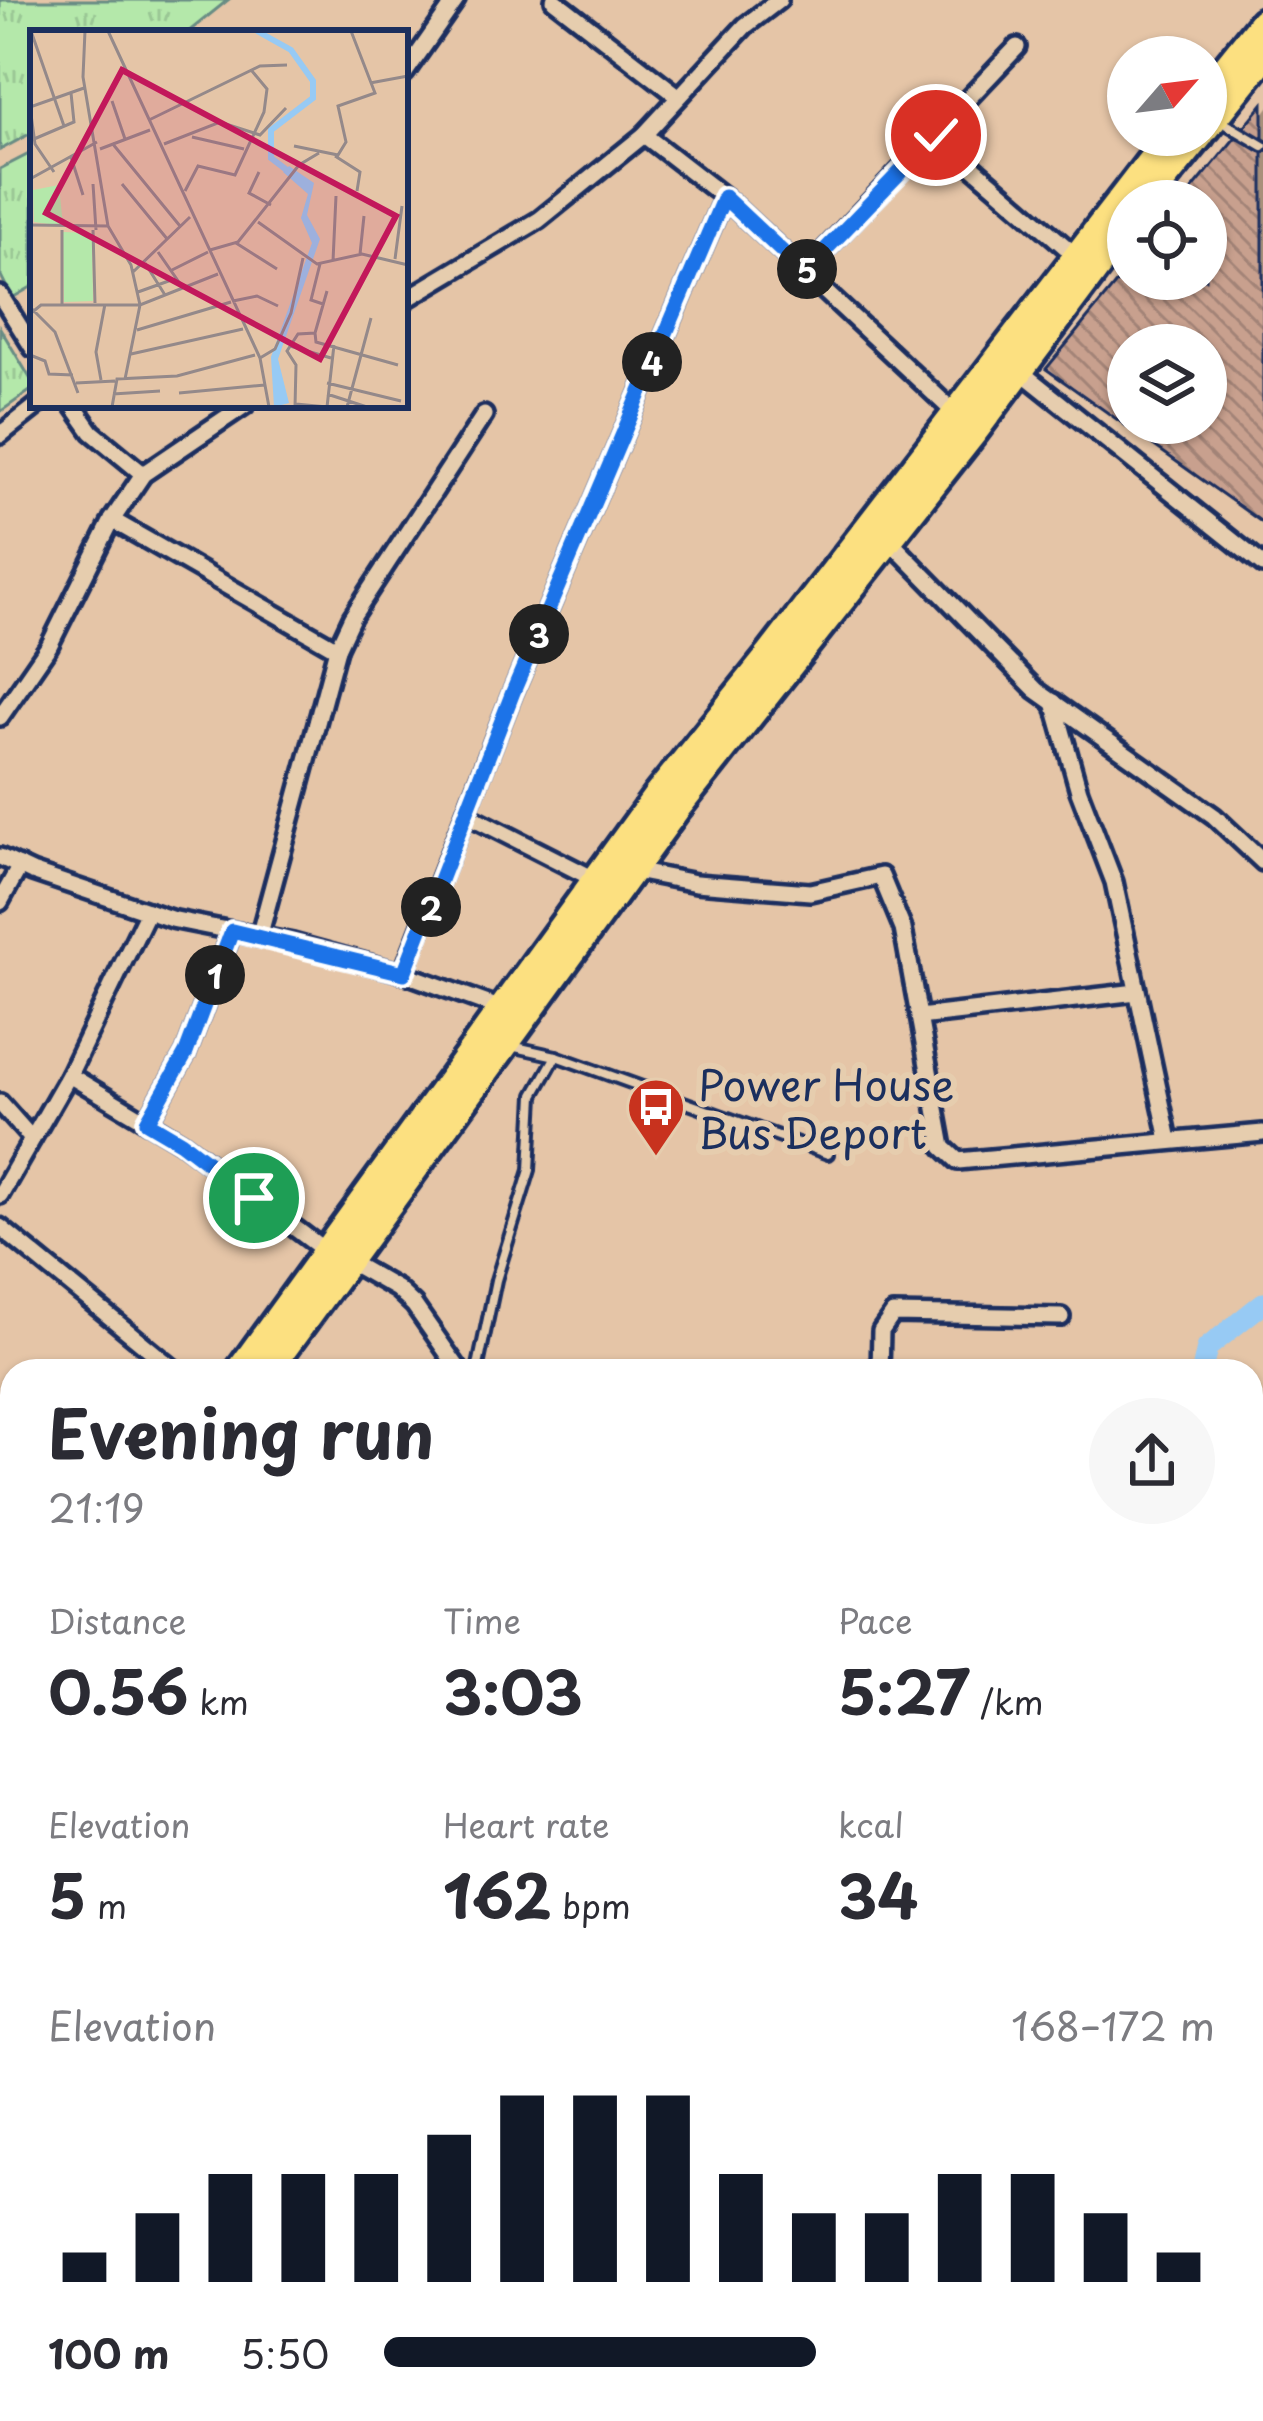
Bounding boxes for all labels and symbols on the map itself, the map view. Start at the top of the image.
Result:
inset map [30,30,408,408]
north arrow [1107,36,1227,156]
pin [885,84,987,186]
pin: 5 [777,239,837,299]
pin: 4 [622,332,682,392]
pin: 3 [509,604,569,664]
pin: 2 [401,877,461,937]
pin: 1 [185,945,245,1005]
place label: Power House Bus Deport [698,1052,954,1163]
bus stop icon: Power House Bus Deport [625,1076,687,1158]
pin [203,1147,305,1249]

